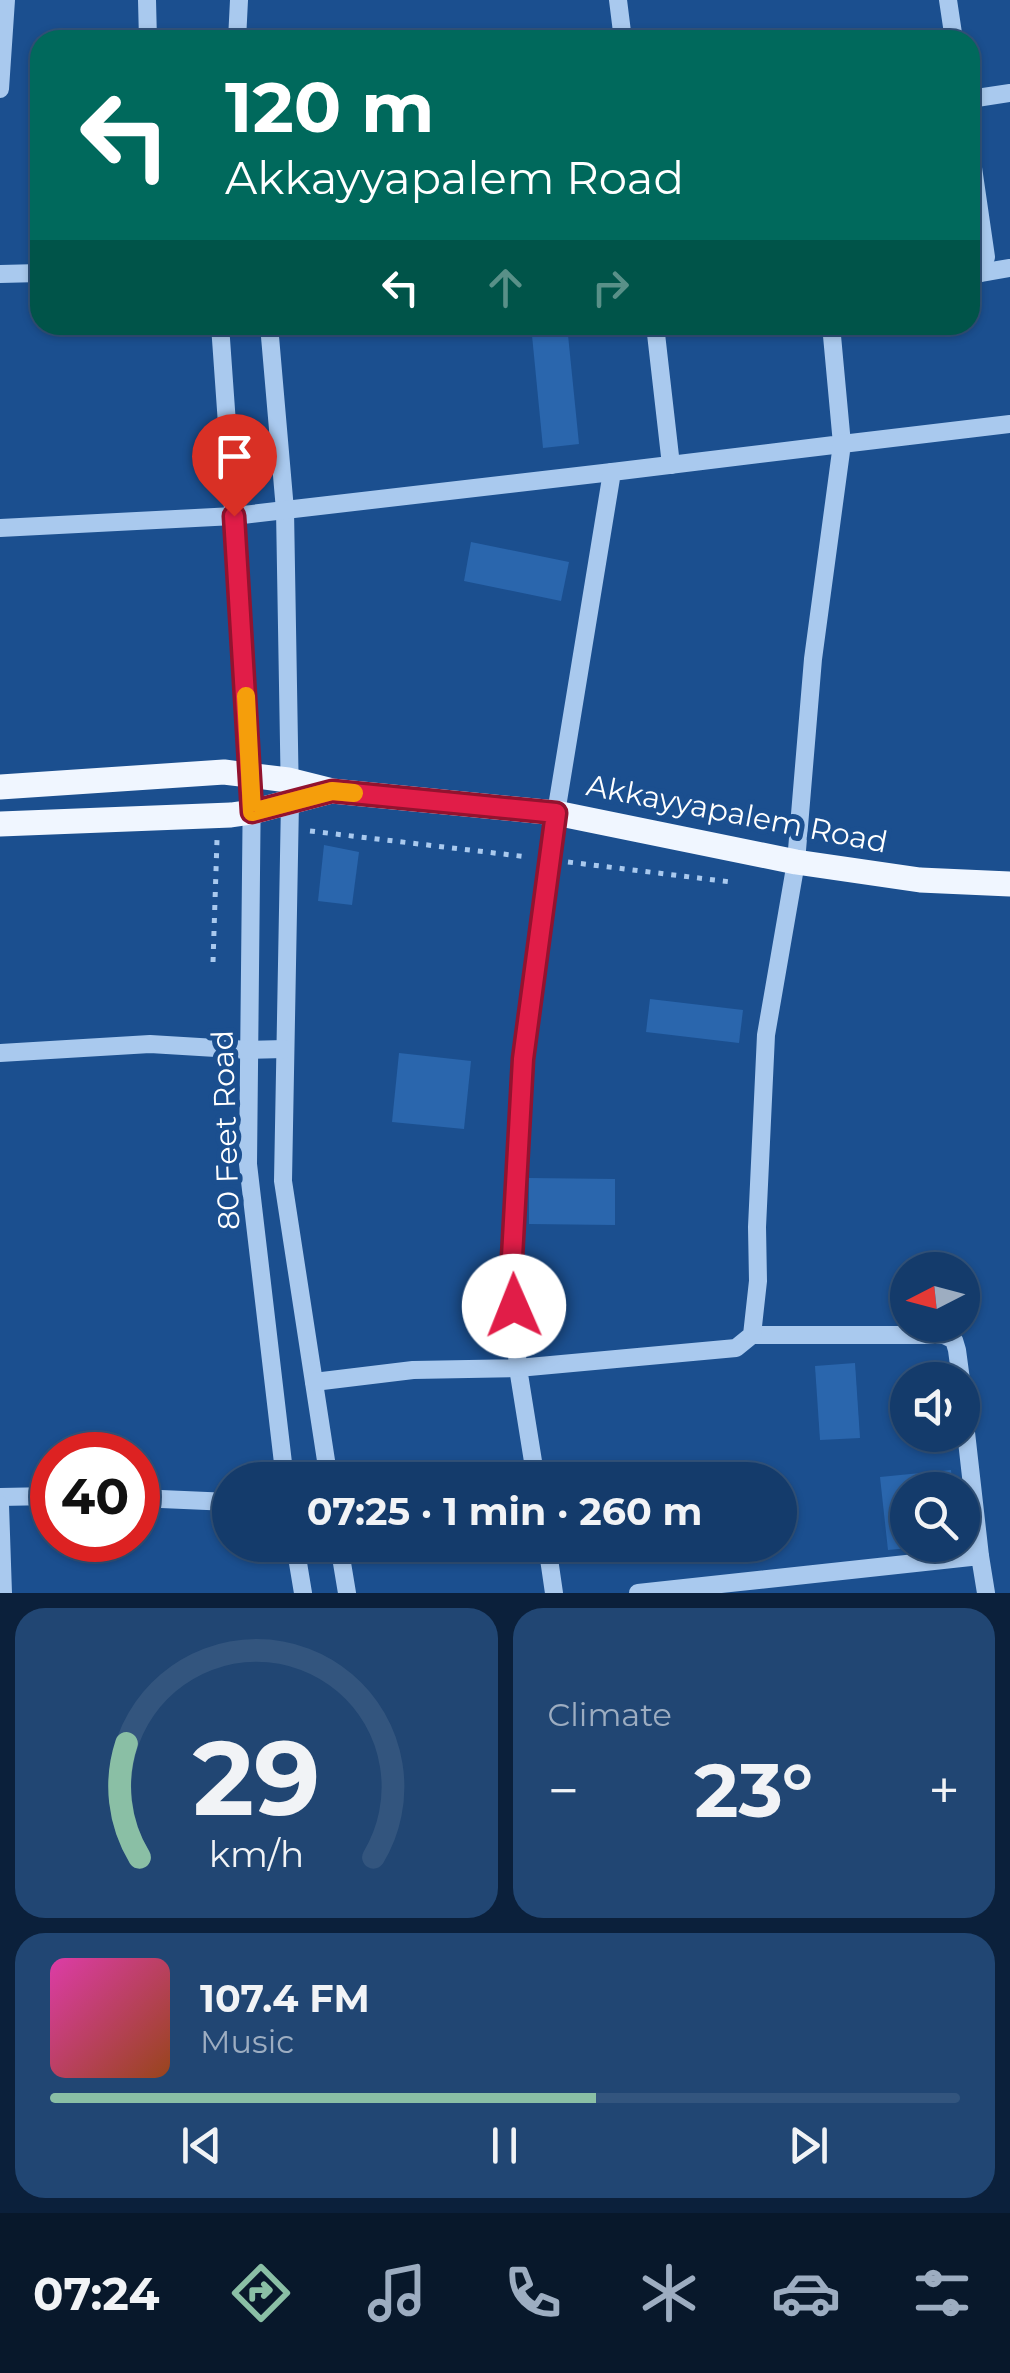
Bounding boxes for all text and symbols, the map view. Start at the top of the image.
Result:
text: 120 m [225,64,435,150]
icon: left [60,70,190,200]
text: Akkayyapalem Road [225,150,684,205]
icon: left [373,260,428,315]
icon: ahead [478,260,533,315]
icon: right [583,260,638,315]
pin [192,414,277,517]
icon: arrive [207,429,262,484]
street label: Akkayyapalem Road [583,766,891,861]
street label: 80 Feet Road [204,1029,247,1231]
north arrow [890,1252,980,1342]
map controls [890,1252,980,1562]
position arrow [462,1254,566,1358]
button: sound [890,1362,980,1452]
speed limit sign: 40 [30,1432,160,1562]
button: search [890,1472,980,1562]
text: 07:25 · 1 min · 260 m [307,1488,702,1535]
text: Climate [548,1695,672,1734]
text: 29 [192,1714,320,1841]
text: 23° [694,1744,813,1836]
text: − [548,1757,579,1824]
text: + [928,1757,960,1824]
text: km/h [209,1832,304,1876]
text: 107.4 FM [200,1975,370,2022]
text: Music [200,2022,294,2061]
icon: previous [174,2118,229,2173]
icon: pause [477,2118,532,2173]
icon: next [781,2118,836,2173]
icon: directions [226,2258,296,2328]
icon: music [362,2258,432,2328]
icon: phone [498,2258,568,2328]
icon: climate [634,2258,704,2328]
icon: car [771,2258,841,2328]
icon: filters [907,2258,977,2328]
text: 07:24 [33,2266,159,2321]

